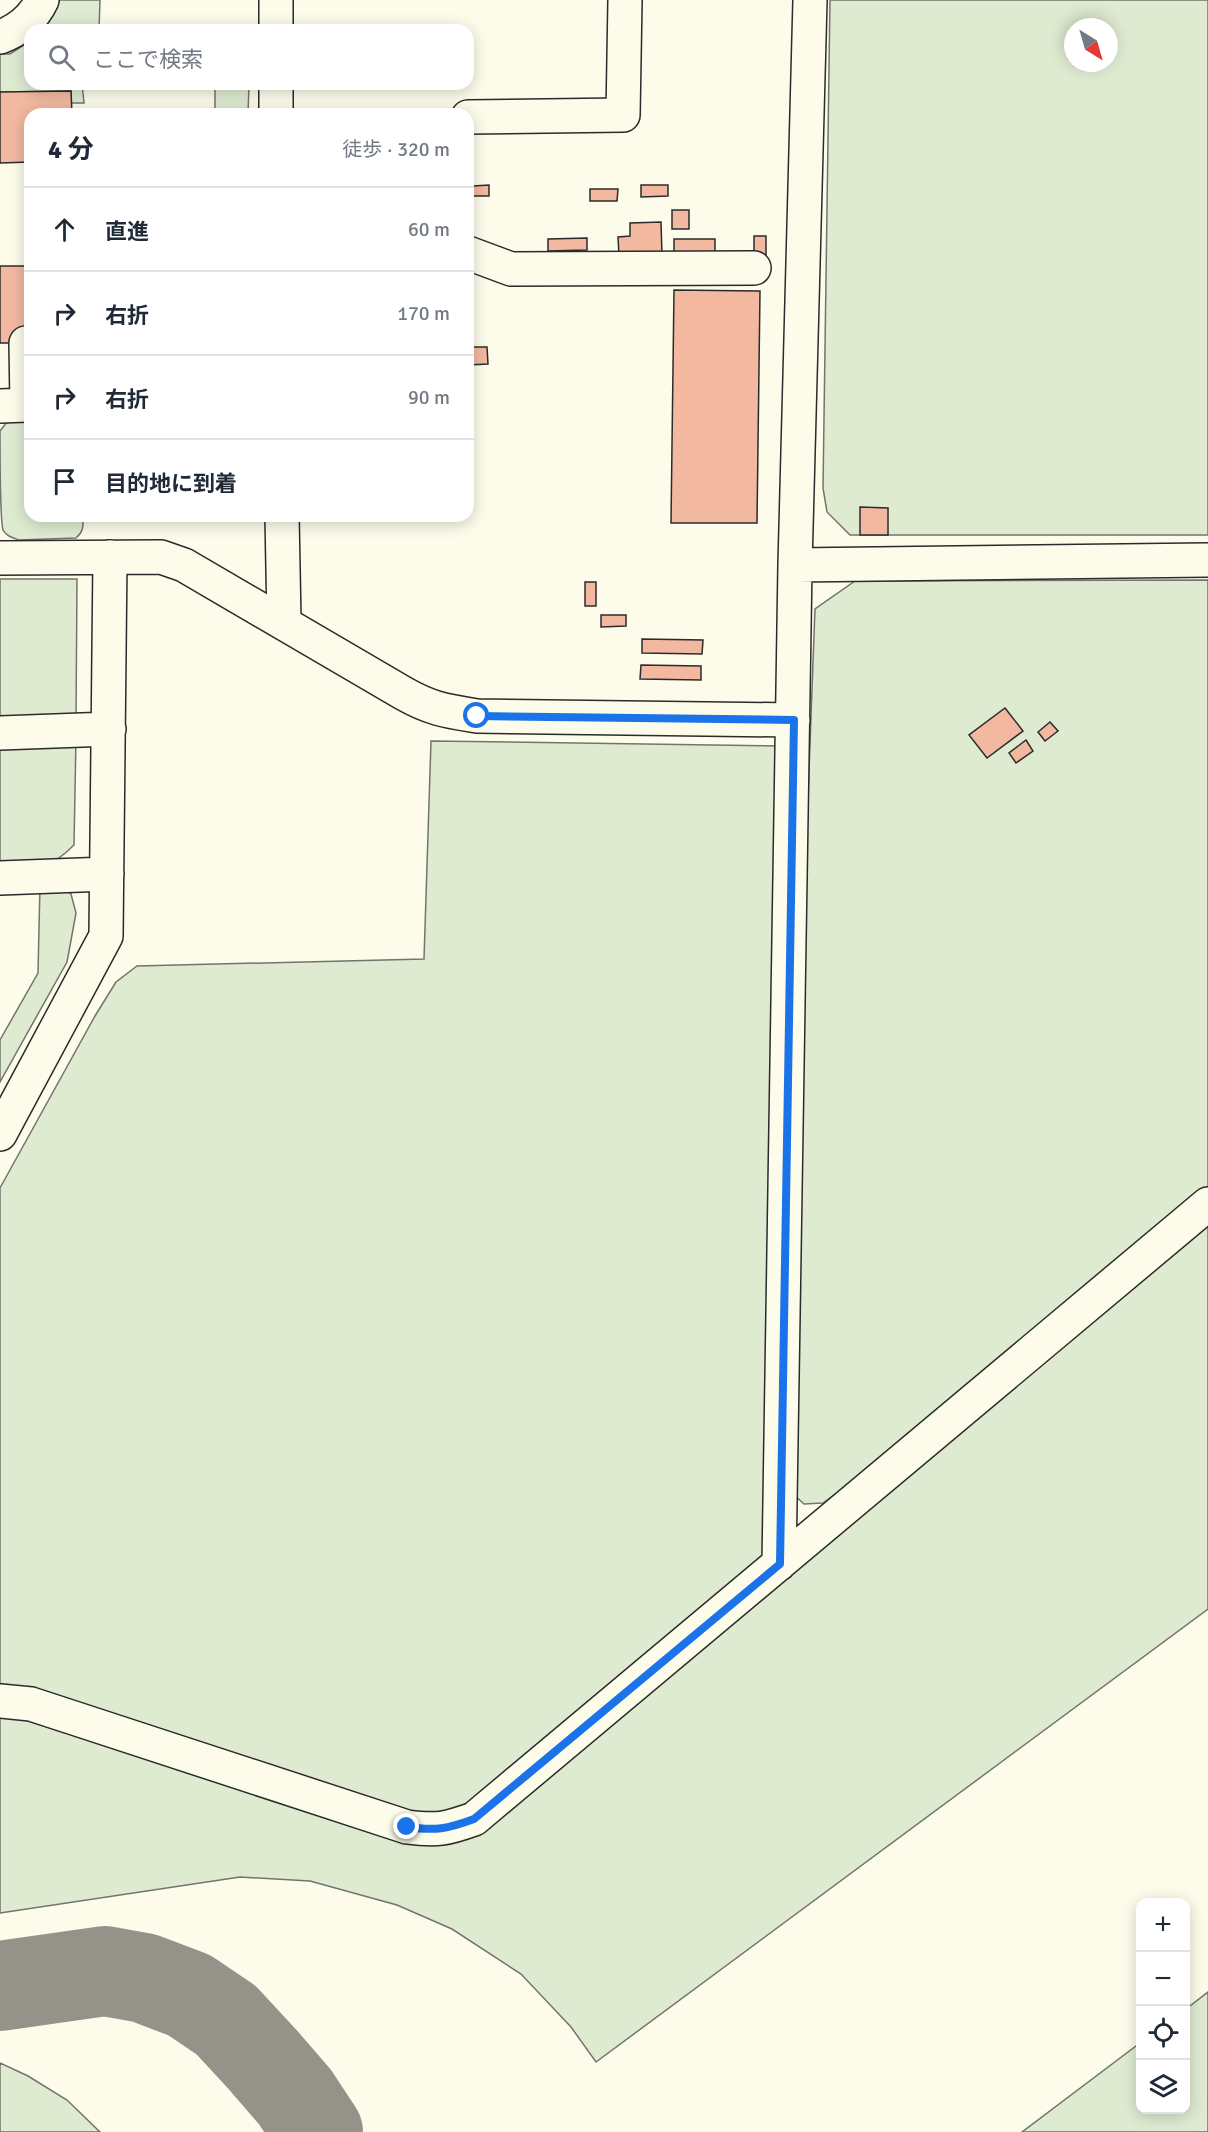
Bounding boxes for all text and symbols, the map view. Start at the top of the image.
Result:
north arrow [1064,18,1118,72]
search box [24,24,474,90]
icon: search [45,41,78,74]
text: ここで検索 [93,46,203,73]
text: 4 分 [48,134,94,166]
text: 徒歩 · 320 m [342,137,450,162]
icon: ahead [48,213,81,246]
text: 60 m [408,217,450,242]
text: 直進 [105,218,149,245]
icon: right [48,297,81,330]
text: 170 m [397,301,450,326]
text: 右折 [105,302,149,329]
icon: right [48,381,81,414]
text: 90 m [408,385,450,410]
text: 右折 [105,386,149,413]
icon: arrive [48,465,81,498]
text: 目的地に到着 [105,470,237,497]
route start [463,702,489,728]
route end [393,1813,419,1839]
map controls [1136,1898,1190,2114]
button: + [1136,1898,1190,1952]
button: − [1136,1952,1190,2006]
button: locate [1136,2006,1190,2060]
button: layers [1136,2060,1190,2114]

